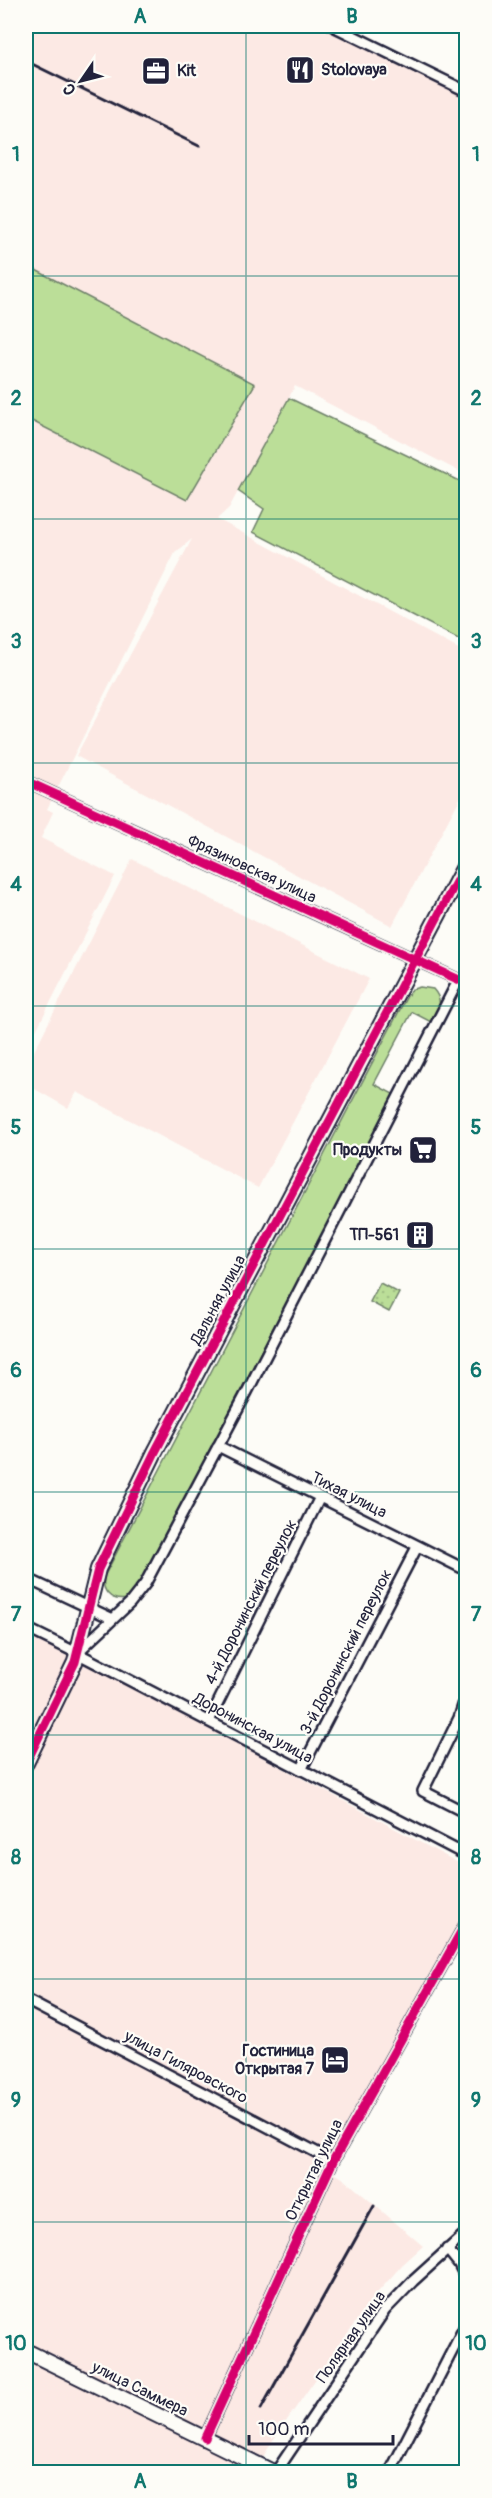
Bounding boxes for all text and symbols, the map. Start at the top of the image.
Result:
text: A [134,4,147,29]
text: B [346,4,358,29]
north arrow [51,51,111,111]
restaurant icon: Stolovaya [284,54,316,86]
office icon: Kit [140,55,172,87]
place label: Stolovaya [321,60,387,80]
place label: Kit [177,61,196,81]
text: С [58,79,81,99]
text: 1 [12,142,20,167]
text: 1 [472,142,480,167]
text: 2 [10,386,22,411]
text: 2 [470,386,482,411]
text: 3 [10,629,22,654]
text: 3 [470,629,482,654]
street label: Фрязиновская улица [184,830,320,908]
text: 4 [10,872,22,897]
text: 4 [470,872,482,897]
text: 5 [11,1115,22,1140]
text: 5 [471,1115,482,1140]
supermarket icon: Продукты [407,1134,439,1166]
place label: Продукты [333,1140,402,1160]
building icon: ТП-561 [404,1219,436,1251]
place label: ТП-561 [348,1225,399,1245]
street label: Дальняя улица [185,1252,250,1349]
text: 6 [10,1358,22,1383]
text: 6 [470,1358,482,1383]
street label: Тихая улица [308,1467,390,1523]
street label: 4-й Доронинский переулок [201,1516,301,1688]
street label: 3-й Доронинский переулок [296,1566,396,1738]
text: 7 [11,1602,22,1627]
text: 7 [471,1602,482,1627]
street label: Доронинская улица [189,1688,316,1768]
text: 8 [11,1845,21,1870]
text: 8 [471,1845,481,1870]
street label: улица Гиляровского [120,2026,252,2108]
place label: Гостиница Открытая 7 [235,2041,315,2079]
hotel icon: Гостиница Открытая 7 [319,2044,351,2076]
text: 9 [11,2088,21,2113]
text: 9 [471,2088,481,2113]
street label: Открытая улица [281,2116,347,2224]
street label: Полярная улица [312,2287,390,2387]
text: 10 [5,2331,27,2356]
text: 10 [465,2331,487,2356]
street label: улица Саммера [88,2357,191,2421]
scale bar [249,2408,393,2446]
text: 100 m [258,2418,310,2441]
text: A [134,2469,147,2494]
text: B [346,2469,358,2494]

